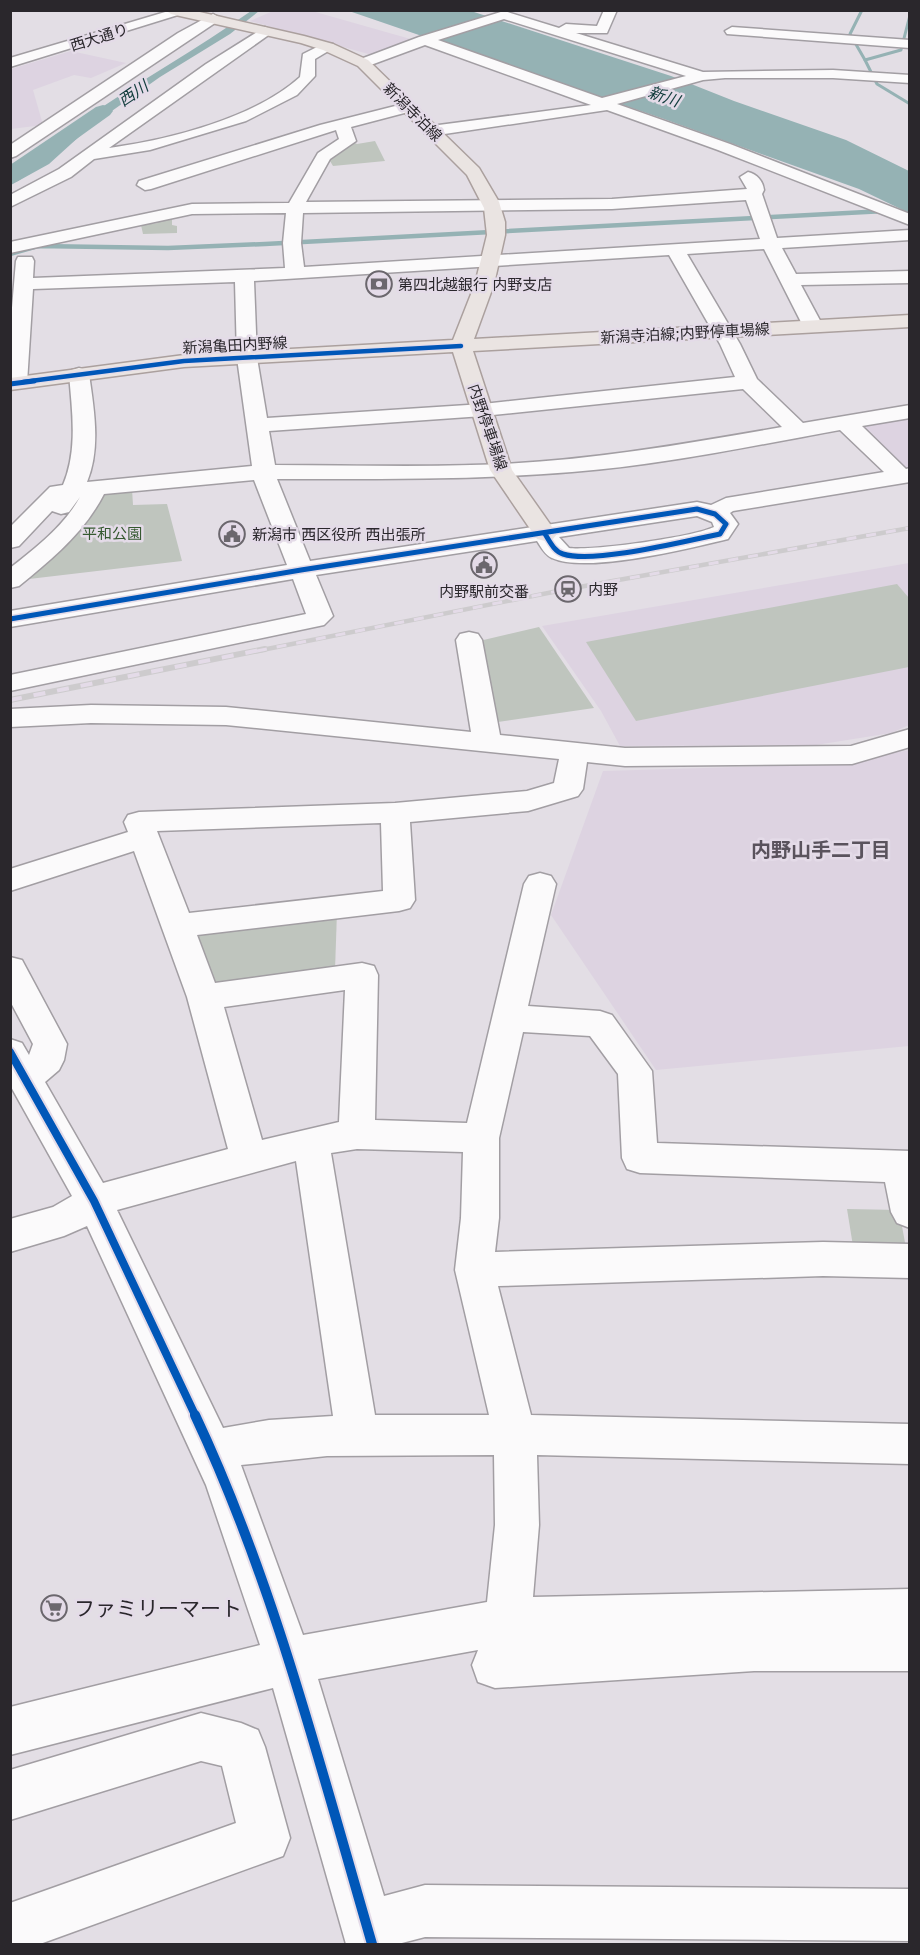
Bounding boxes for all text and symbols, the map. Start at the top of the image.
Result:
street label: 西大通り [68,19,130,55]
water label: 西川 [114,75,154,110]
street label: 新潟寺泊線 [380,79,446,145]
water label: 新川 [646,81,684,111]
bank icon: 第四北越銀行 内野支店 [364,269,394,299]
place label: 第四北越銀行 内野支店 [398,275,552,294]
street label: 新潟寺泊線;内野停車場線 [600,319,770,347]
street label: 新潟亀田内野線 [182,333,288,357]
street label: 内野停車場線 [464,381,512,473]
public building icon: 新潟市 西区役所 西出張所 [217,519,247,549]
park label: 平和公園 [82,524,142,543]
place label: 新潟市 西区役所 西出張所 [252,525,425,544]
public building icon: 内野駅前交番 [469,550,499,580]
station icon: 内野 [553,574,583,604]
place label: 内野 [588,580,618,599]
place label: 内野駅前交番 [439,582,529,601]
district label: 内野山手二丁目 [751,838,891,862]
supermarket icon: ファミリーマート [39,1593,69,1623]
place label: ファミリーマート [74,1596,242,1621]

